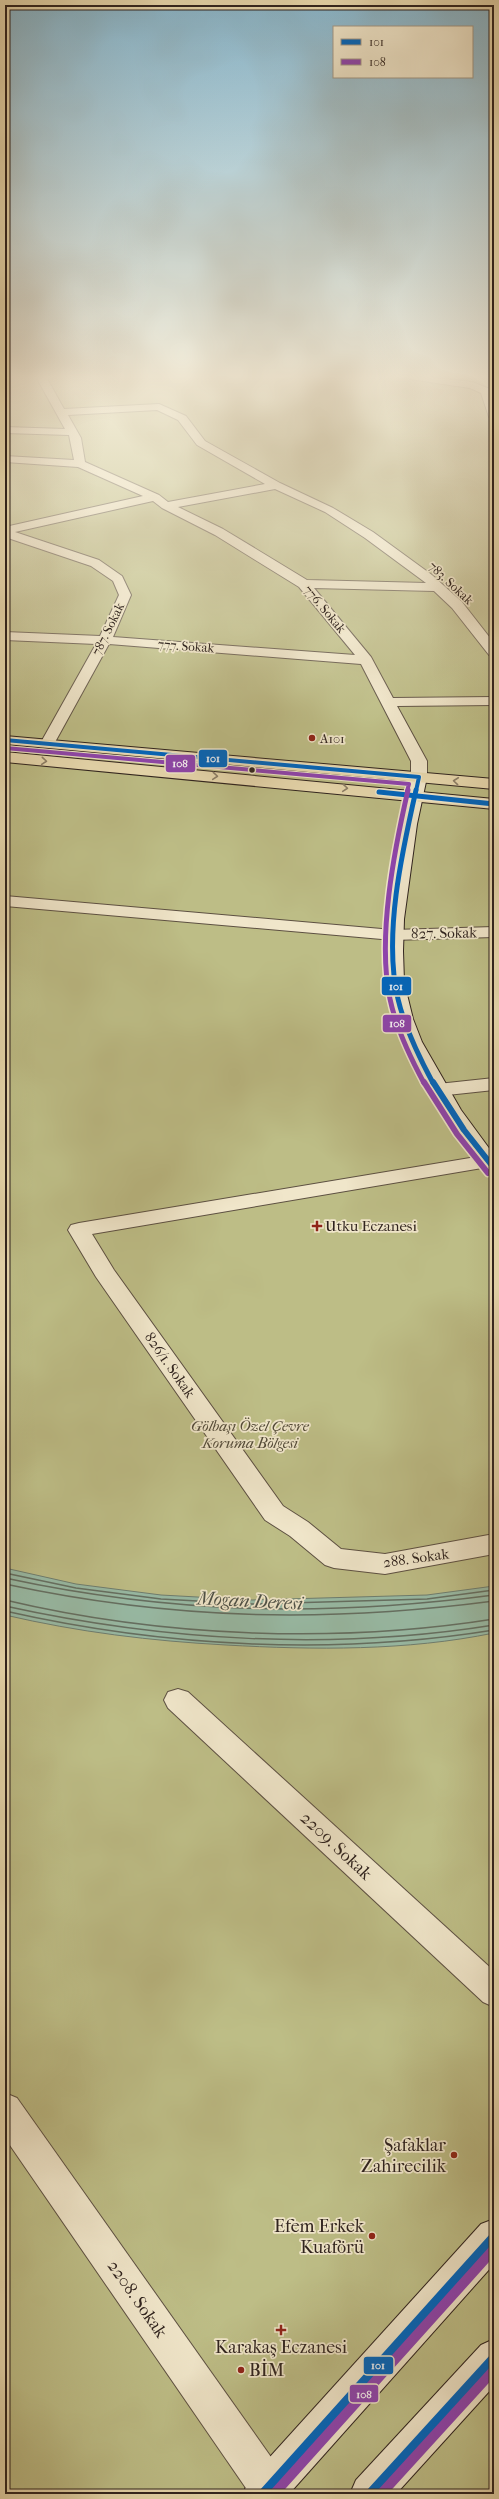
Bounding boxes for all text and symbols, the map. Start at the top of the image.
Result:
legend [333,26,473,78]
text: 101 [369,35,384,49]
text: 108 [369,55,386,69]
street label: 783. Sokak [425,558,477,608]
street label: 776. Sokak [301,582,349,636]
street label: 787. Sokak [89,600,127,658]
street label: 777. Sokak [157,637,215,655]
place label: A101 [319,731,345,746]
marker: A101 [307,733,317,743]
line badge: 101 [198,749,228,768]
text: 101 [206,752,220,765]
line badge: 108 [165,754,196,773]
one-way arrow [41,756,47,765]
text: 108 [172,757,188,770]
unlabelled marker [247,765,257,775]
one-way arrow [212,772,218,781]
one-way arrow [453,776,459,785]
one-way arrow [342,783,348,792]
street label: 827. Sokak [411,923,477,943]
line badge: 101 [381,976,412,996]
text: 101 [389,980,403,993]
line badge: 108 [382,1014,412,1033]
text: 108 [389,1017,405,1030]
place label: Utku Eczanesi [325,1217,417,1235]
marker: Utku Eczanesi [312,1221,322,1231]
street label: 826/1. Sokak [141,1329,199,1402]
park label: Gölbaşı Özel Çevre Koruma Bölgesi [191,1417,310,1452]
street label: 288. Sokak [382,1544,450,1572]
water label: Mogan Deresi [195,1587,305,1615]
street label: 2209. Sokak [296,1808,377,1885]
place label: Şafaklar Zahirecilik [361,2135,447,2177]
marker: Şafaklar Zahirecilik [449,2150,459,2160]
place label: Efem Erkek Kuaförü [274,2216,365,2258]
marker: Efem Erkek Kuaförü [367,2231,377,2241]
street label: 2208. Sokak [103,2256,172,2342]
marker: Karakaş Eczanesi [276,2325,286,2335]
place label: Karakaş Eczanesi [215,2337,348,2358]
line badge: 101 [363,2356,394,2375]
place label: BİM [249,2359,284,2381]
text: 101 [371,2359,385,2372]
marker: BİM [236,2365,246,2375]
line badge: 108 [349,2384,379,2403]
text: 108 [356,2388,372,2401]

